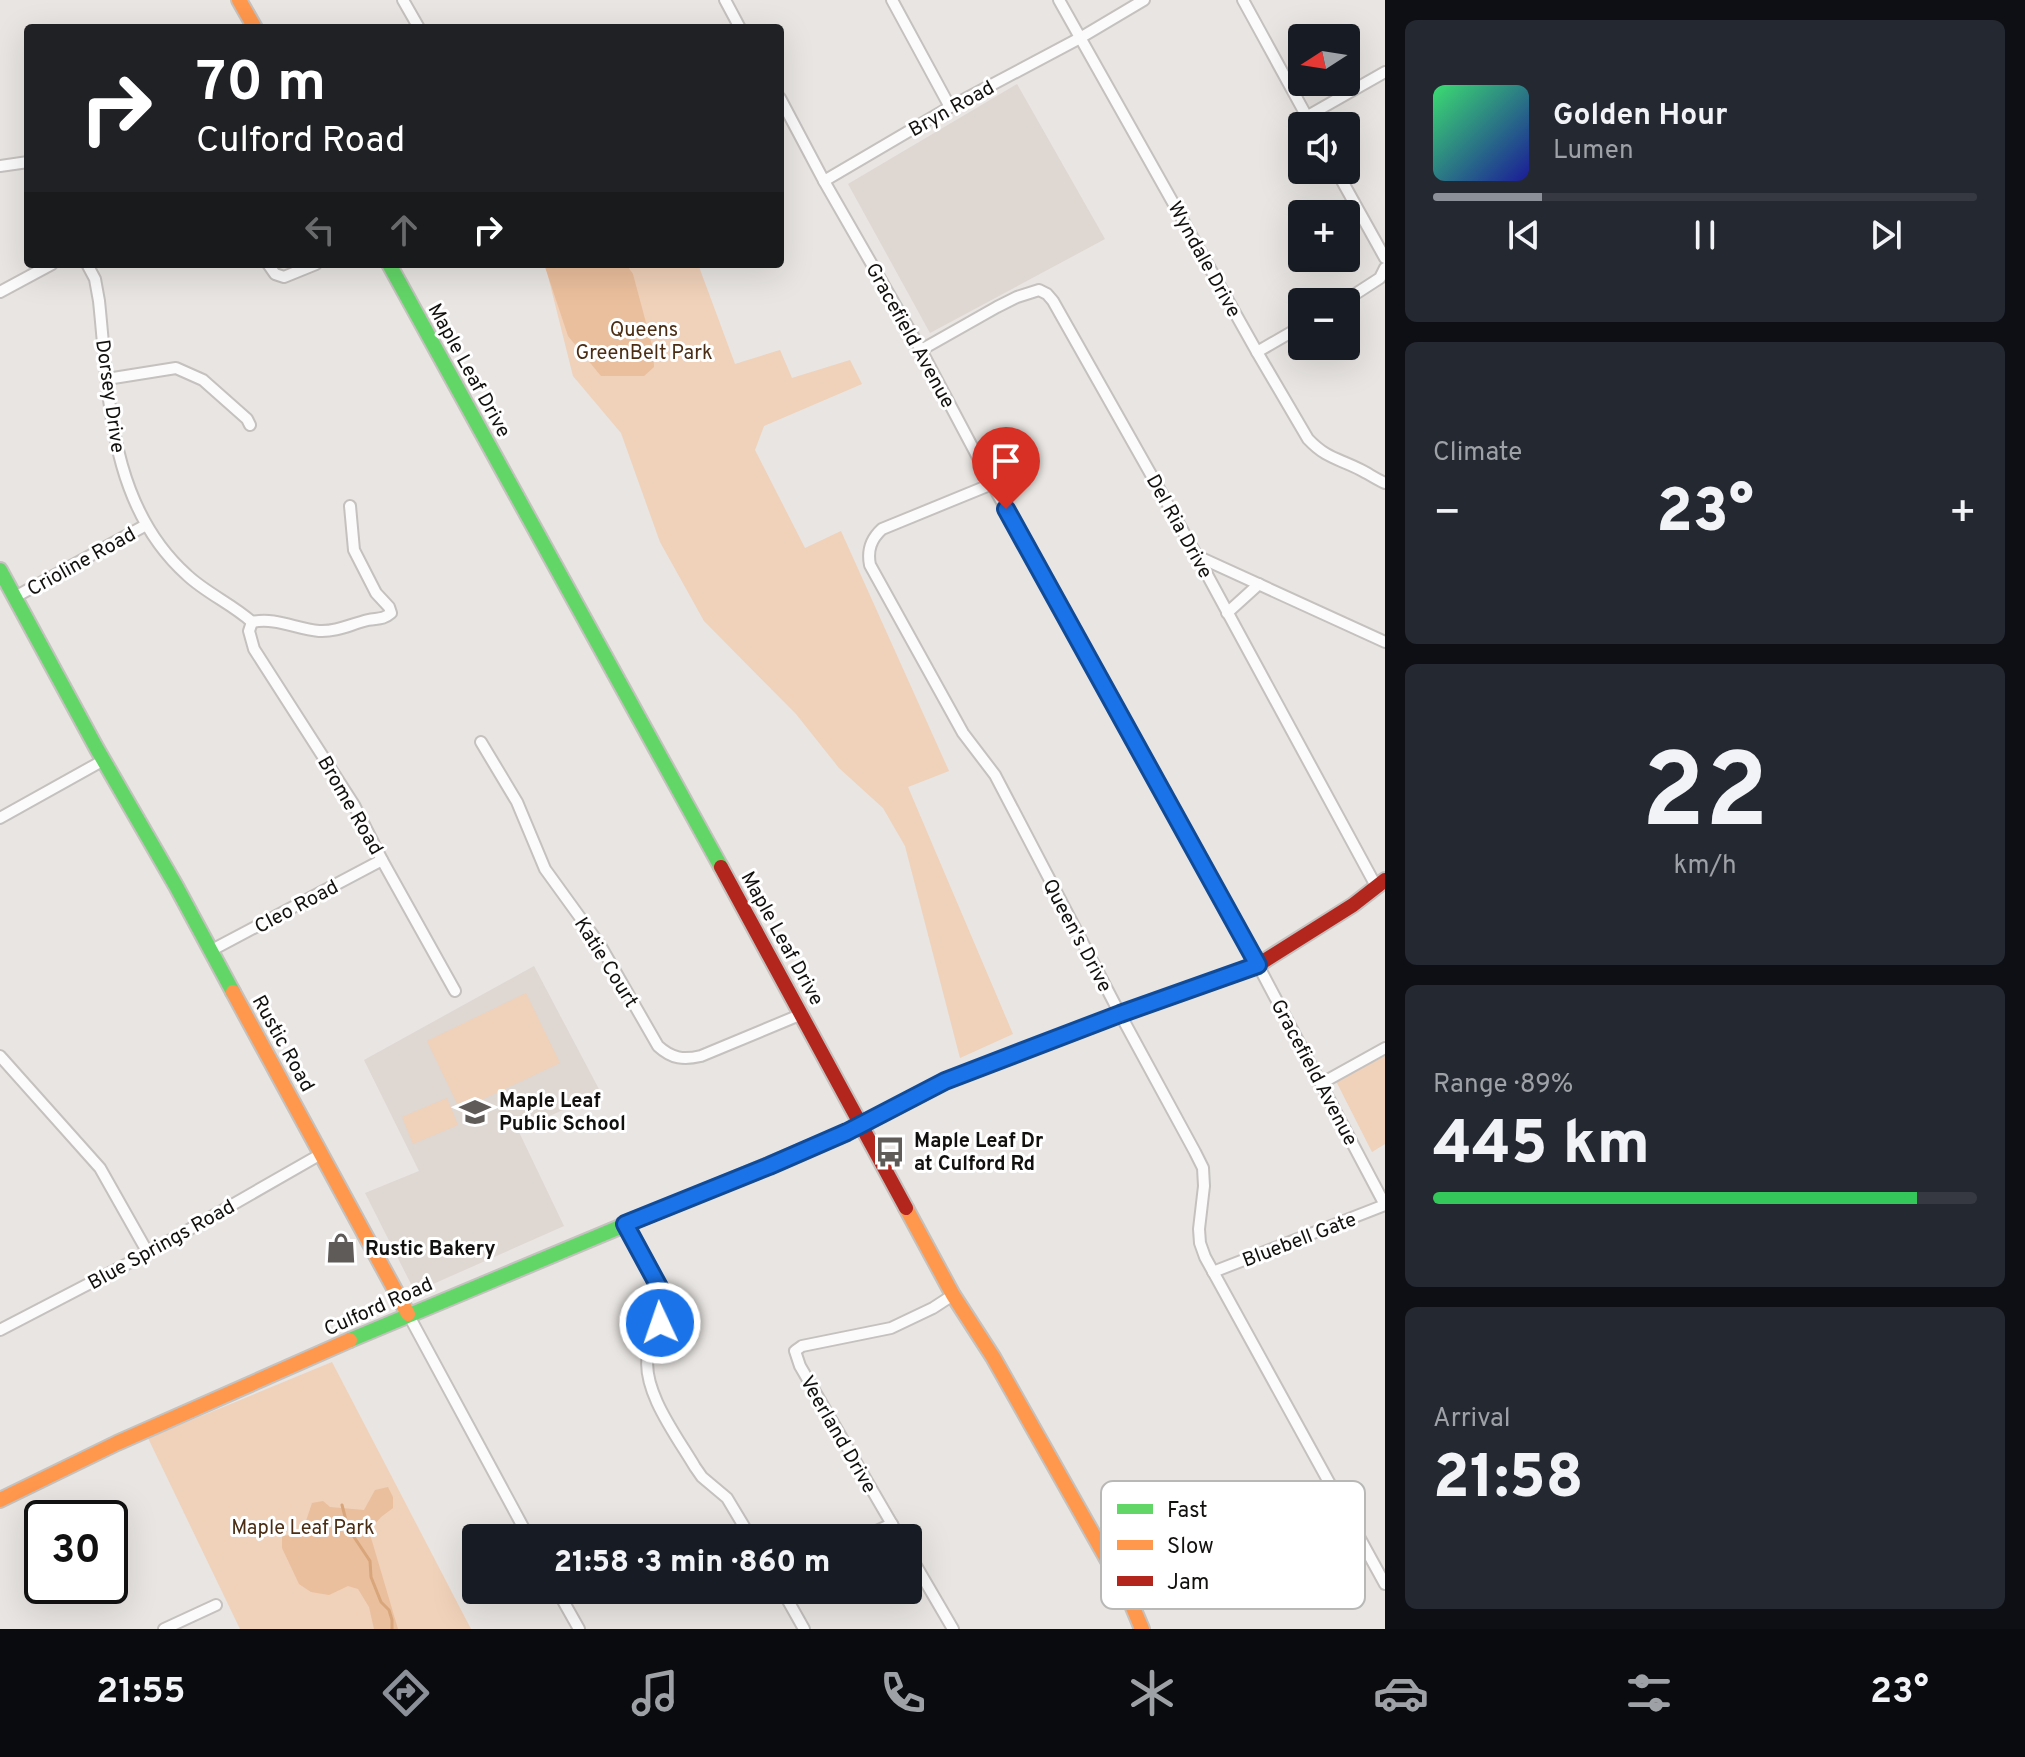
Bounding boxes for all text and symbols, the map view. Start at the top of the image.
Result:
north arrow [1288,24,1360,96]
map controls [1288,24,1360,360]
text: 70 m [196,50,326,120]
icon: right [64,56,168,160]
street label: Bryn Road [904,76,999,144]
text: Golden Hour [1553,98,1727,135]
button: sound [1288,112,1360,184]
text: Culford Road [196,119,405,165]
text: Lumen [1553,135,1634,168]
street label: Wyndale Drive [1161,197,1246,323]
button: + [1288,200,1360,272]
icon: left [298,208,342,252]
icon: ahead [382,208,426,252]
icon: right [466,208,510,252]
icon: previous [1502,213,1546,257]
icon: pause [1683,213,1727,257]
icon: next [1864,213,1908,257]
street label: Gracefield Avenue [859,259,960,413]
button: − [1288,288,1360,360]
street label: Maple Leaf Drive [421,299,516,443]
park label: Queens GreenBelt Park [575,318,713,367]
street label: Dorsey Drive [88,338,130,455]
pin [972,427,1040,509]
text: Climate [1433,437,1522,470]
icon: arrive [984,439,1028,483]
street label: Del Ria Drive [1139,470,1218,584]
text: 23° [1656,477,1754,553]
text: − [1433,487,1461,543]
text: + [1949,487,1977,543]
street label: Crioline Road [23,522,141,603]
text: 22 [1641,732,1769,864]
street label: Brome Road [310,752,388,860]
text: km/h [1673,850,1737,883]
street label: Maple Leaf Drive [734,867,829,1011]
street label: Cleo Road [250,875,343,941]
street label: Queen's Drive [1035,875,1117,997]
street label: Katie Court [567,913,643,1013]
street label: Rustic Road [245,991,319,1097]
street label: Gracefield Avenue [1264,995,1363,1151]
text: Range · 89% [1433,1069,1573,1102]
place label: Maple Leaf Public School [499,1089,626,1138]
school or university icon: Maple Leaf Public School [458,1095,492,1129]
text: 445 km [1433,1109,1650,1185]
place label: Maple Leaf Dr at Culford Rd [914,1129,1044,1178]
bus stop icon: Maple Leaf Dr at Culford Rd [873,1135,907,1169]
street label: Blue Springs Road [84,1195,240,1297]
street label: Bluebell Gate [1239,1207,1360,1274]
shop icon: Rustic Bakery [324,1231,358,1265]
place label: Rustic Bakery [365,1237,496,1263]
street label: Culford Road [320,1272,437,1343]
position arrow [618,1281,702,1365]
street label: Veerland Drive [793,1371,881,1499]
text: Arrival [1433,1403,1511,1436]
text: 21:58 [1433,1443,1584,1519]
legend [1101,1481,1365,1609]
text: Fast [1167,1498,1208,1525]
speed limit sign: 30 [24,1500,128,1604]
park label: Maple Leaf Park [231,1516,375,1542]
text: Slow [1167,1534,1214,1561]
text: 21:58 · 3 min · 860 m [554,1545,830,1582]
text: Jam [1167,1570,1210,1597]
icon: directions [378,1665,434,1721]
icon: music [627,1665,683,1721]
icon: phone [875,1665,931,1721]
icon: climate [1124,1665,1180,1721]
icon: car [1373,1665,1429,1721]
icon: filters [1621,1665,1677,1721]
text: 21:55 [96,1670,185,1716]
text: 23° [1870,1670,1929,1716]

